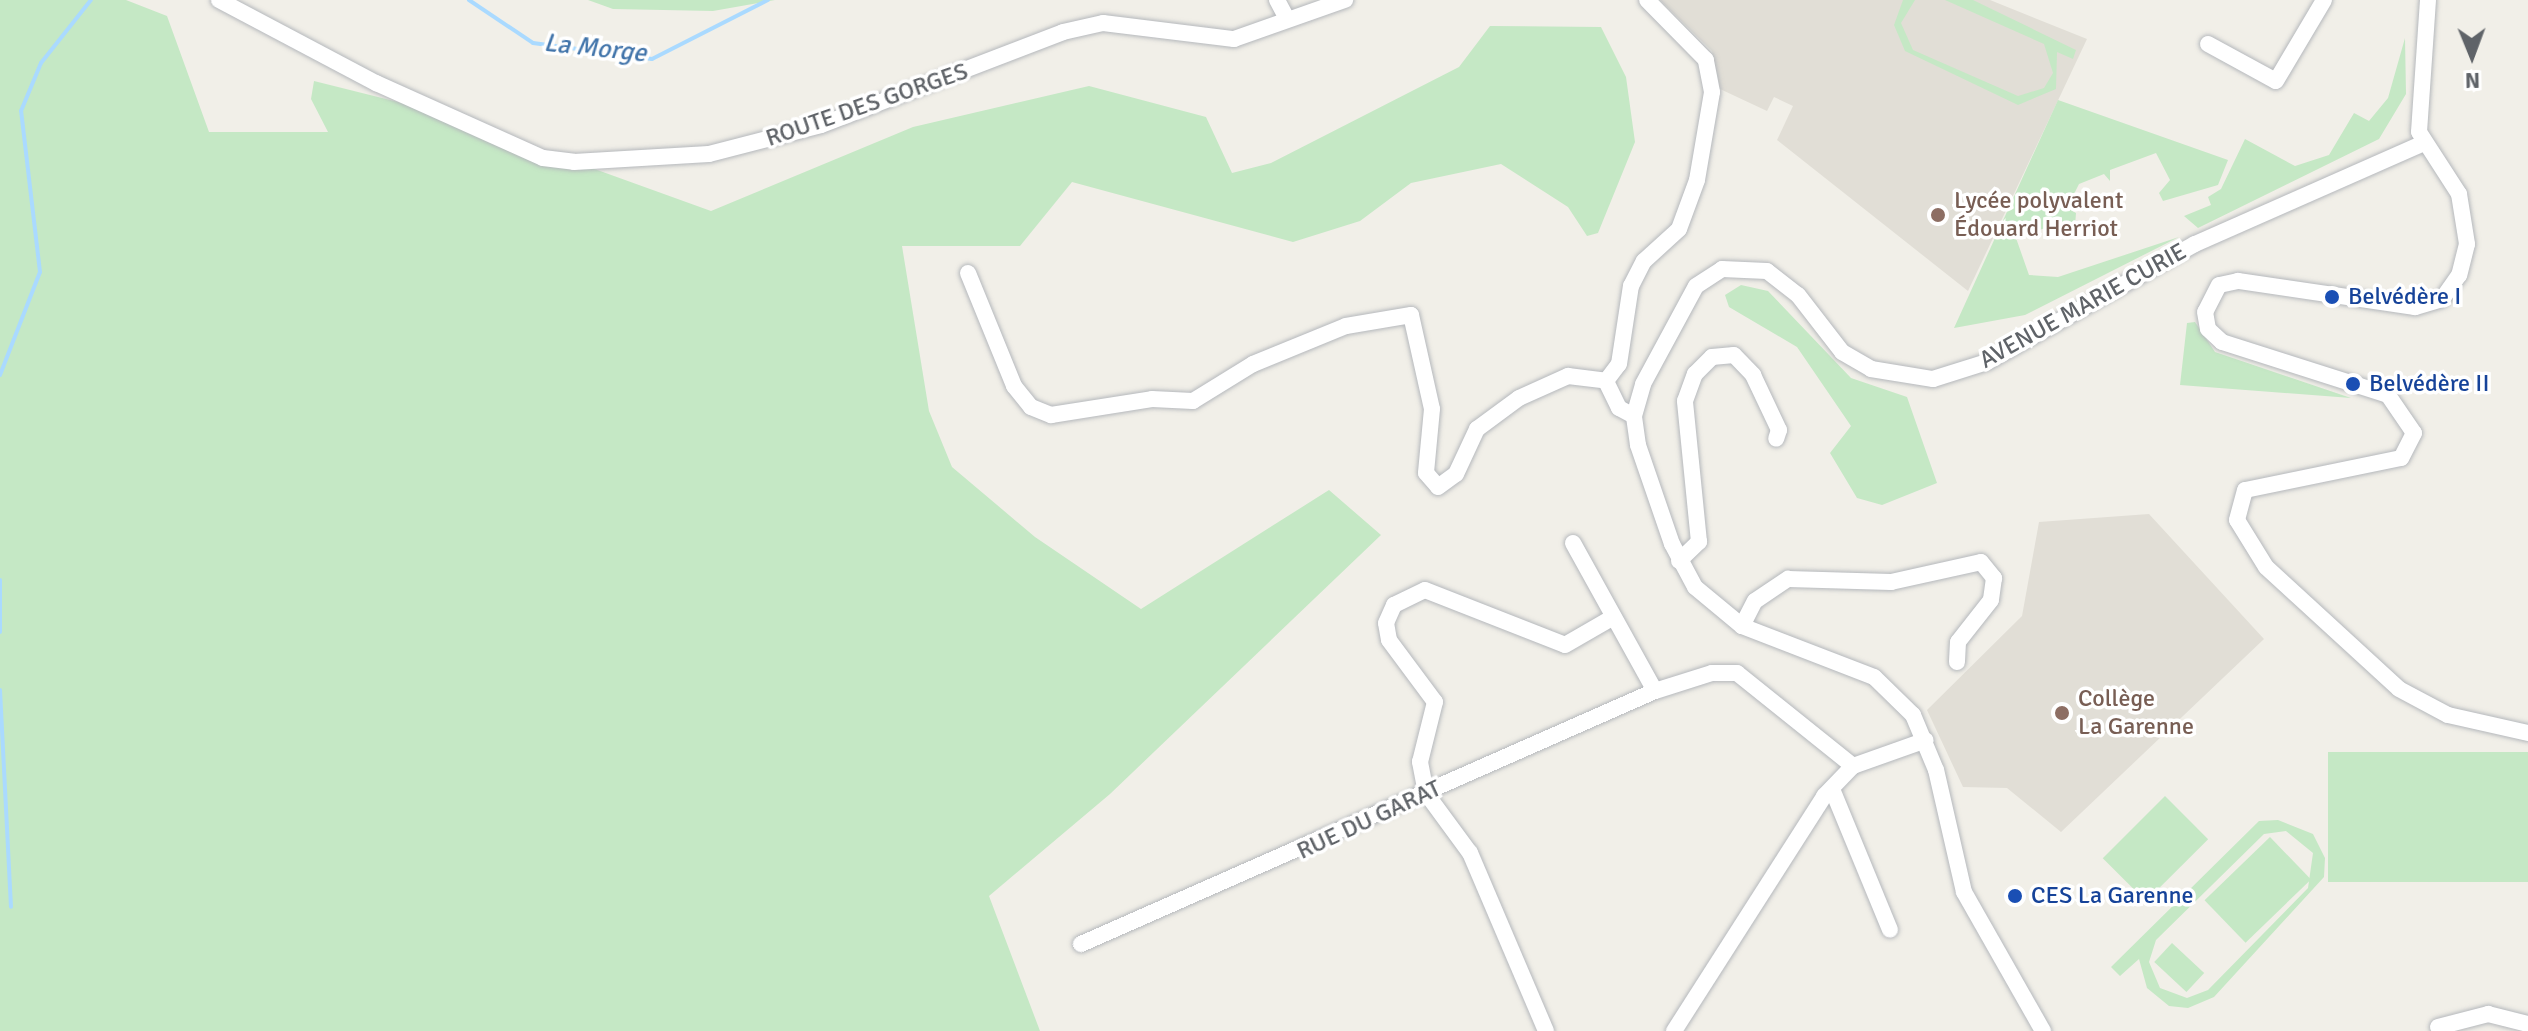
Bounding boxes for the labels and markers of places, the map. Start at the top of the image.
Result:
place label: Lycée polyvalent Édouard Herriot [1954,187,2123,243]
marker: Lycée polyvalent Édouard Herriot [1929,206,1947,224]
place label: Belvédère I [2348,283,2461,311]
marker: Belvédère I [2323,288,2341,306]
place label: Belvédère II [2369,370,2489,398]
marker: Belvédère II [2344,375,2362,393]
place label: Collège La Garenne [2078,685,2194,741]
marker: Collège La Garenne [2053,704,2071,722]
place label: CES La Garenne [2031,882,2194,910]
marker: CES La Garenne [2006,887,2024,905]

